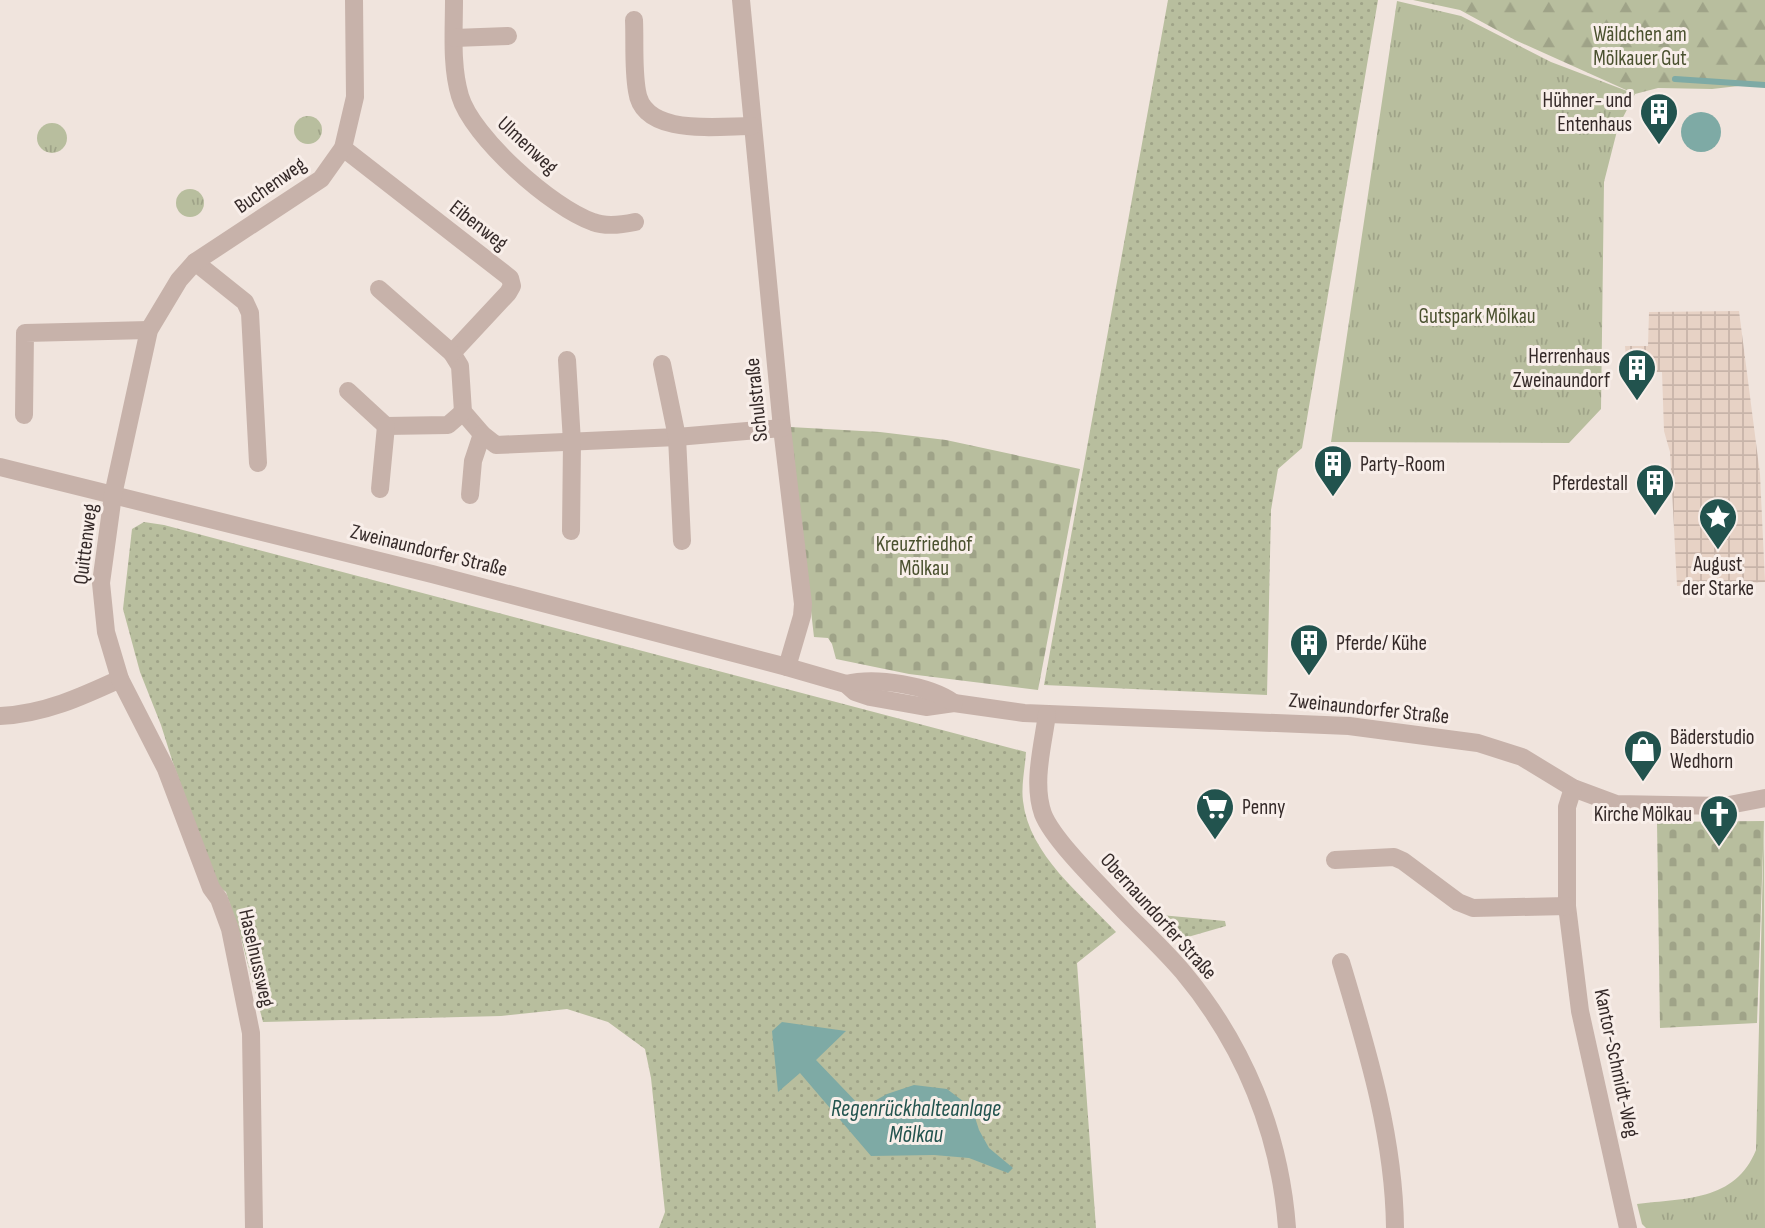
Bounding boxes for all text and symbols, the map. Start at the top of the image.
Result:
park label: Wäldchen am Mölkauer Gut [1593,22,1687,71]
place label: Hühner- und Entenhaus [1543,88,1632,137]
building icon: Hühner- und Entenhaus [1638,91,1680,146]
street label: Ulmenweg [492,111,563,180]
street label: Buchenweg [230,152,311,219]
street label: Eibenweg [445,195,513,256]
park label: Gutspark Mölkau [1418,304,1536,329]
place label: Herrenhaus Zweinaundorf [1513,344,1611,393]
building icon: Herrenhaus Zweinaundorf [1616,347,1658,402]
street label: Schulstraße [740,357,773,443]
building icon: Party-Room [1312,443,1354,498]
place label: Party-Room [1360,452,1445,477]
building icon: Pferdestall [1634,462,1676,517]
place label: Pferdestall [1552,471,1628,496]
place icon: August der Starke [1697,496,1739,551]
street label: Quittenweg [68,502,103,586]
street label: Zweinaundorfer Straße [348,519,510,582]
park label: Kreuzfriedhof Mölkau [876,532,973,581]
place label: August der Starke [1682,552,1754,601]
building icon: Pferde/ Kühe [1288,622,1330,677]
place label: Pferde/ Kühe [1336,631,1427,656]
street label: Zweinaundorfer Straße [1288,688,1450,729]
place label: Bäderstudio Wedhorn [1670,725,1755,774]
shop icon: Bäderstudio Wedhorn [1622,728,1664,783]
supermarket icon: Penny [1194,786,1236,841]
church icon: Kirche Mölkau [1698,793,1740,848]
place label: Penny [1242,795,1285,820]
place label: Kirche Mölkau [1594,802,1692,827]
street label: Obernaundorfer Straße [1095,848,1222,985]
street label: Haselnussweg [233,907,280,1010]
street label: Kantor-Schmidt-Weg [1589,987,1644,1140]
water label: Regenrückhalteanlage Mölkau [831,1095,1001,1149]

